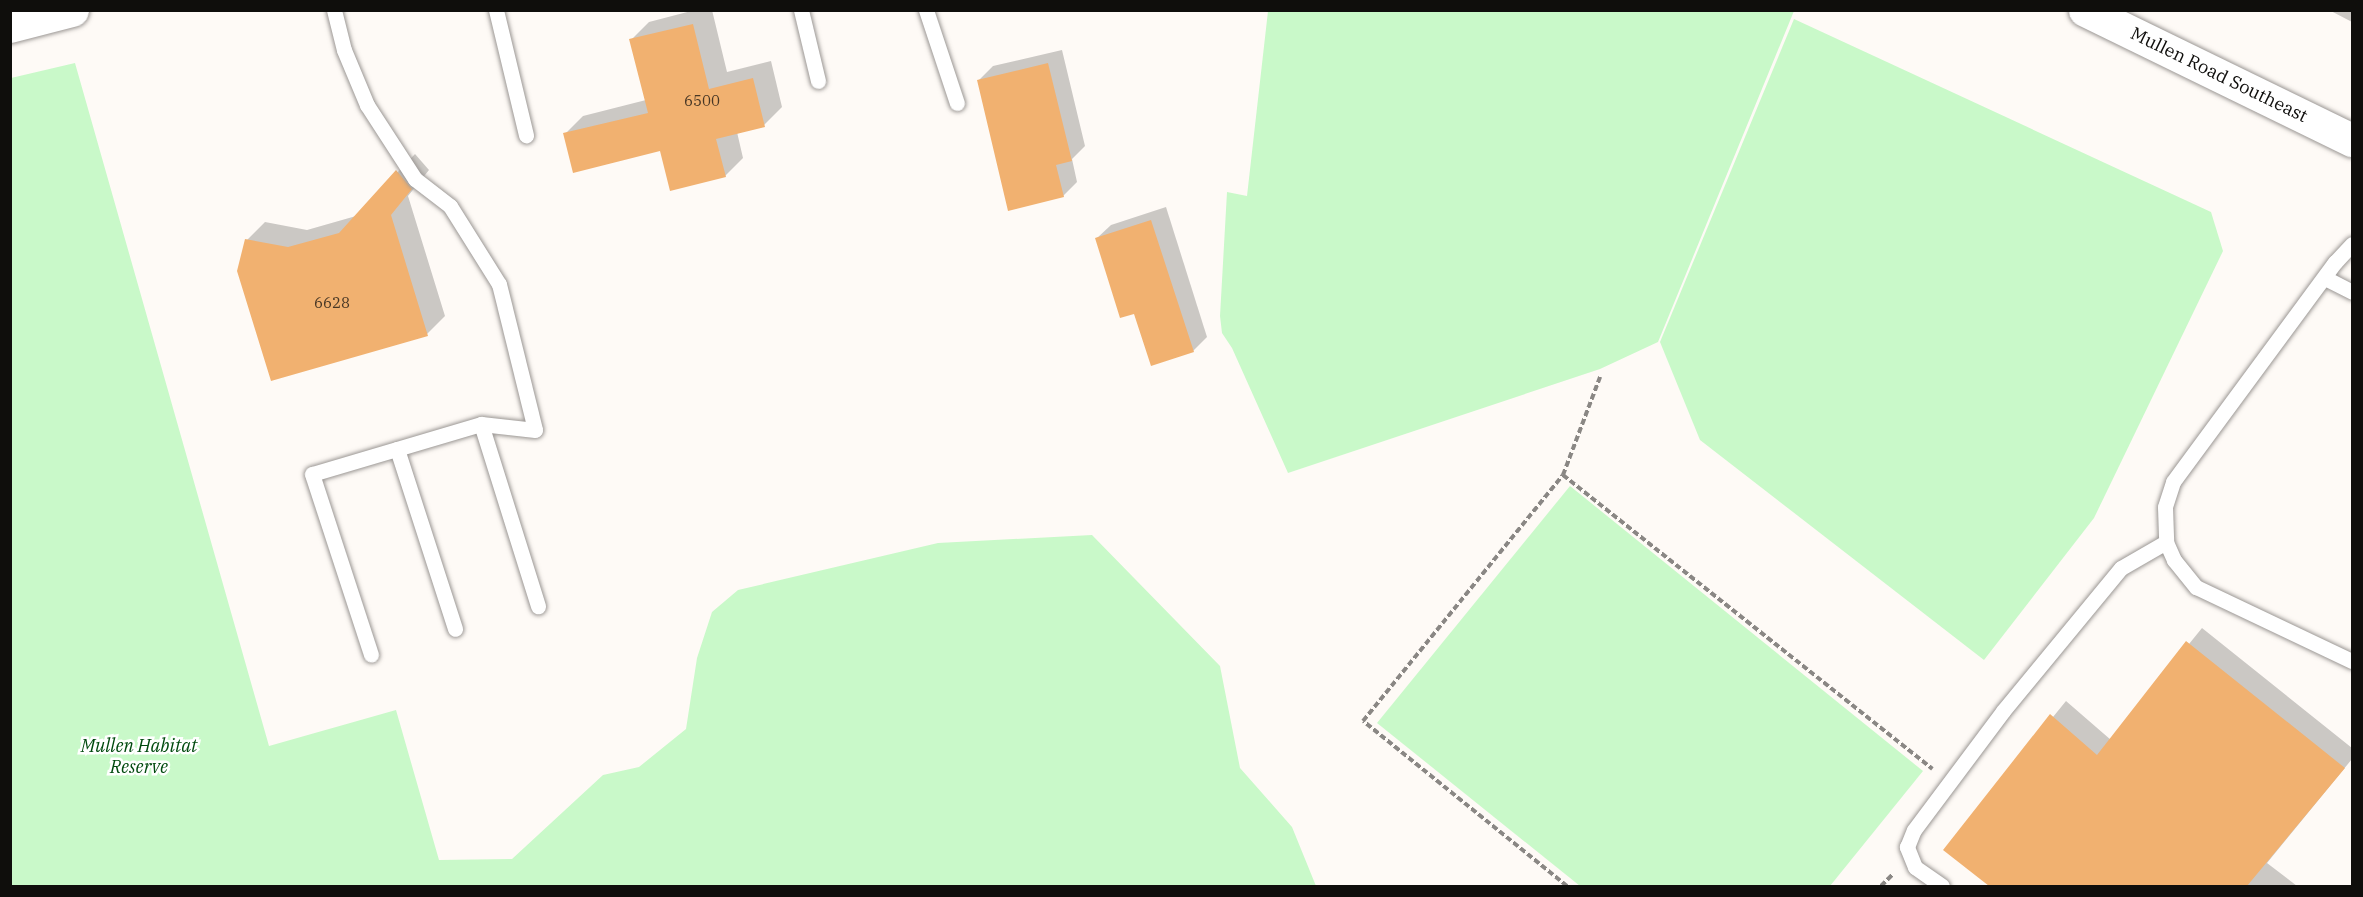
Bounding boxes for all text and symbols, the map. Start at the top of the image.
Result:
street label: Mullen Road Southeast [2127,23,2311,127]
house number: 6500 [684,92,720,110]
house number: 6628 [314,294,350,312]
park label: Mullen Habitat Reserve [81,736,197,778]

